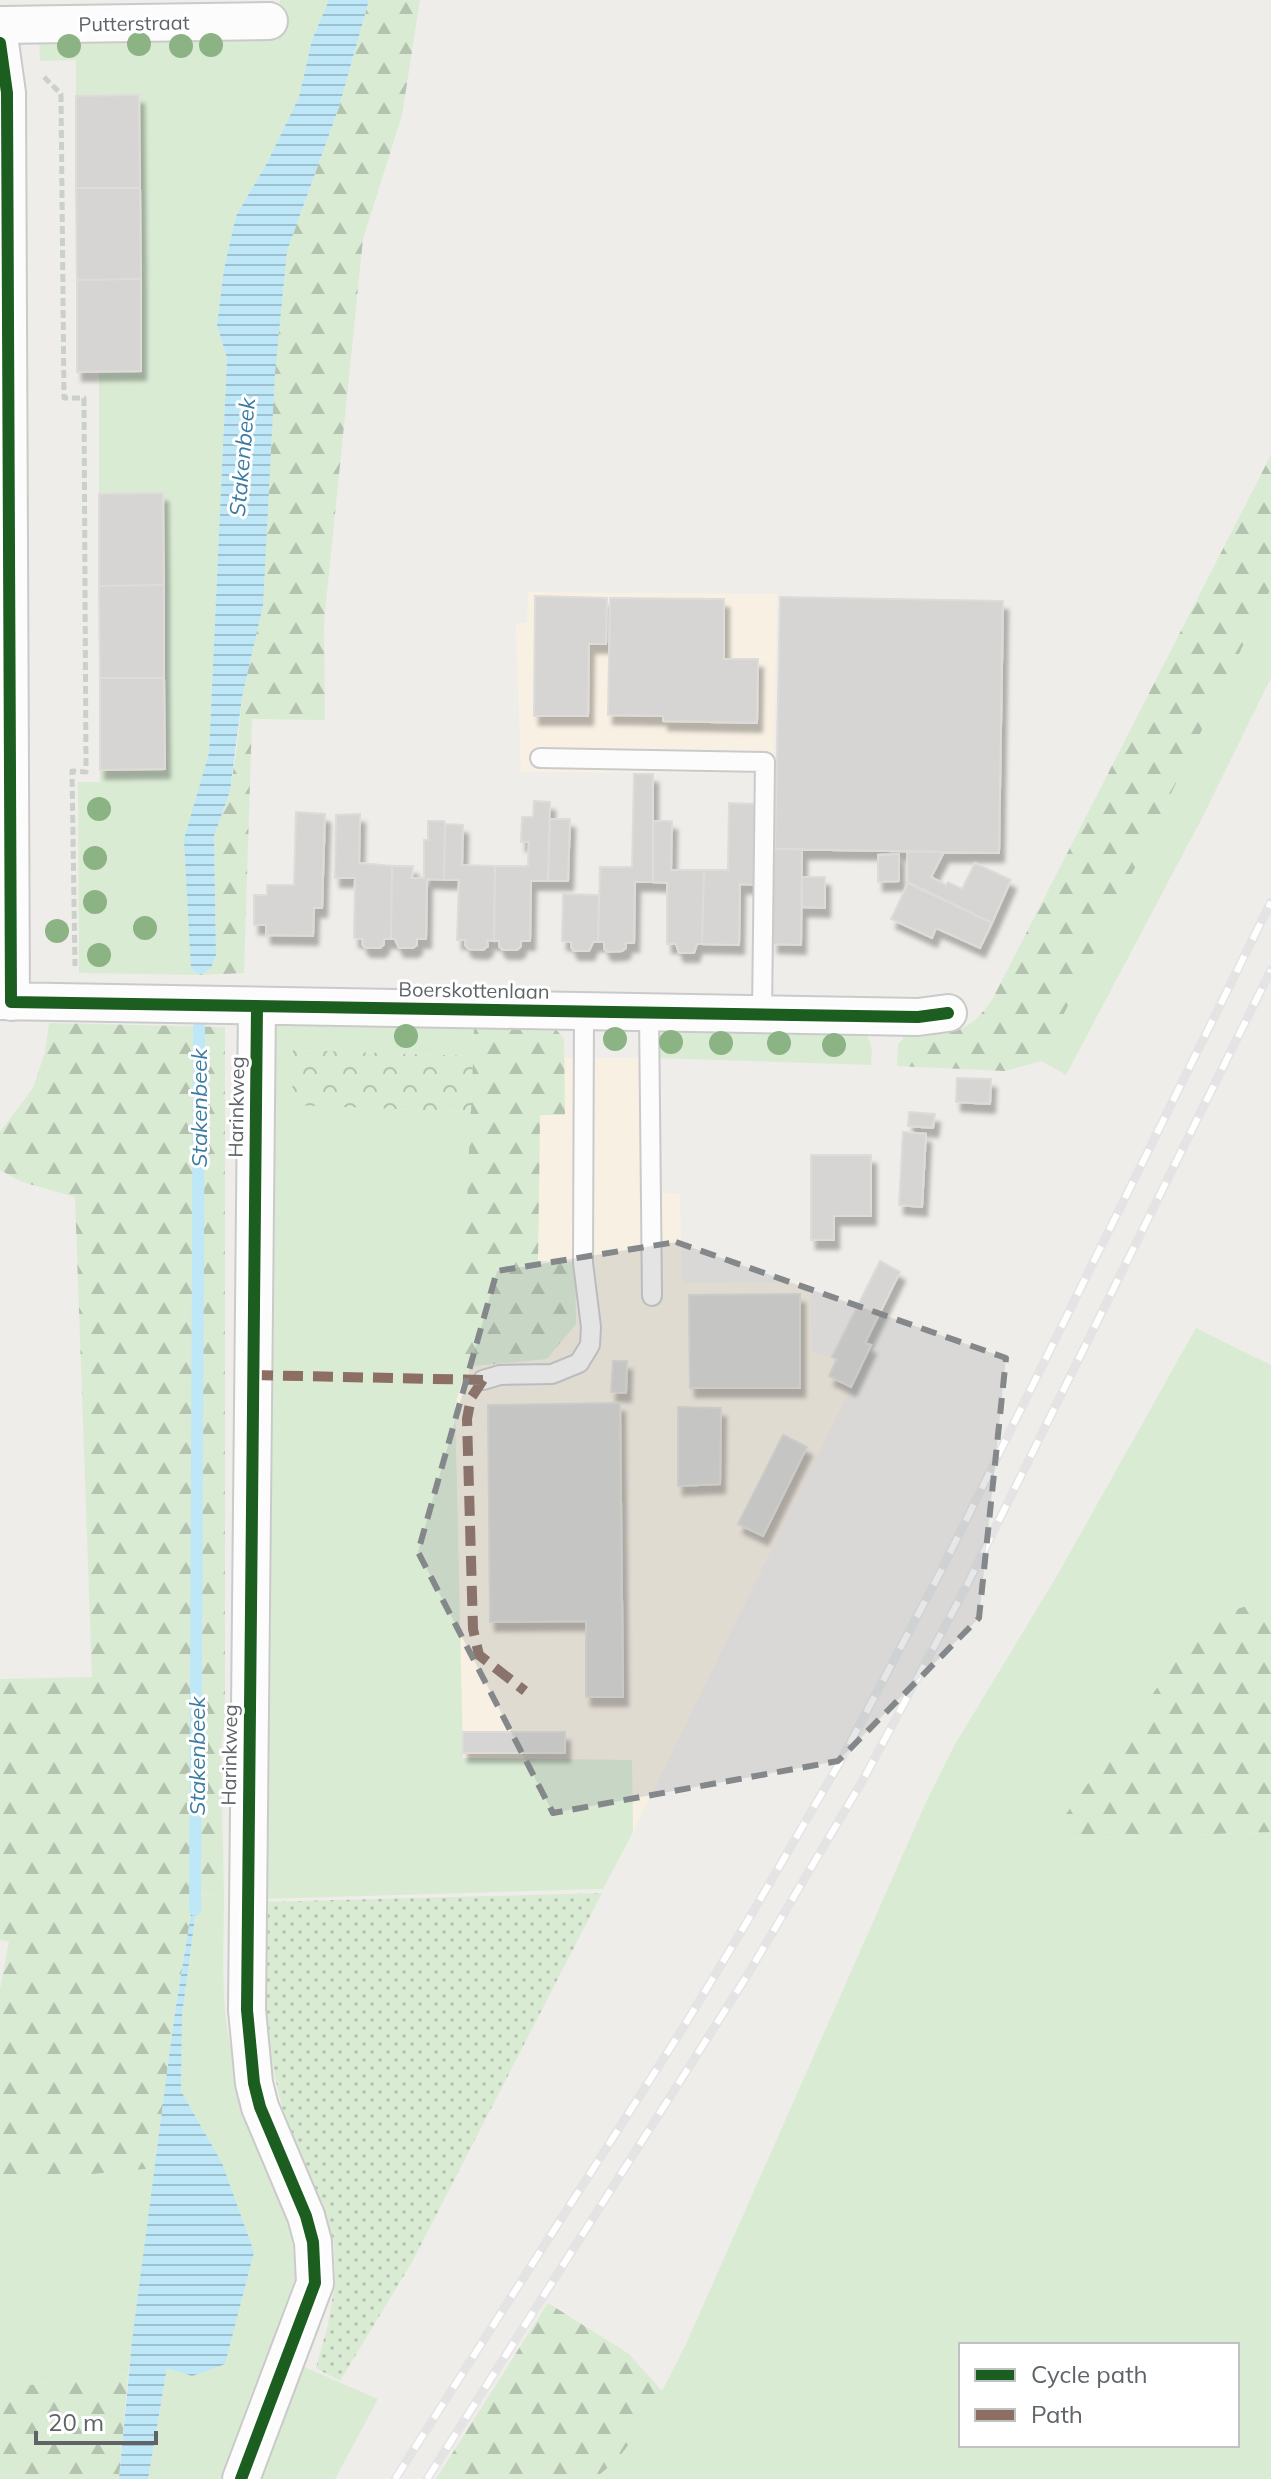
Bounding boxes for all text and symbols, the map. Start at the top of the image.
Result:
street label: Putterstraat [78,10,190,36]
water label: Stakenbeek [223,396,261,517]
street label: Boerskottenlaan [398,976,550,1004]
water label: Stakenbeek [185,1048,213,1167]
street label: Harinkweg [223,1056,249,1158]
water label: Stakenbeek [183,1696,211,1815]
street label: Harinkweg [216,1704,242,1806]
legend [959,2343,1239,2447]
text: Cycle path [1031,2359,1148,2389]
scale bar [36,2395,156,2445]
text: Path [1031,2399,1083,2429]
text: 20 m [48,2407,104,2437]

